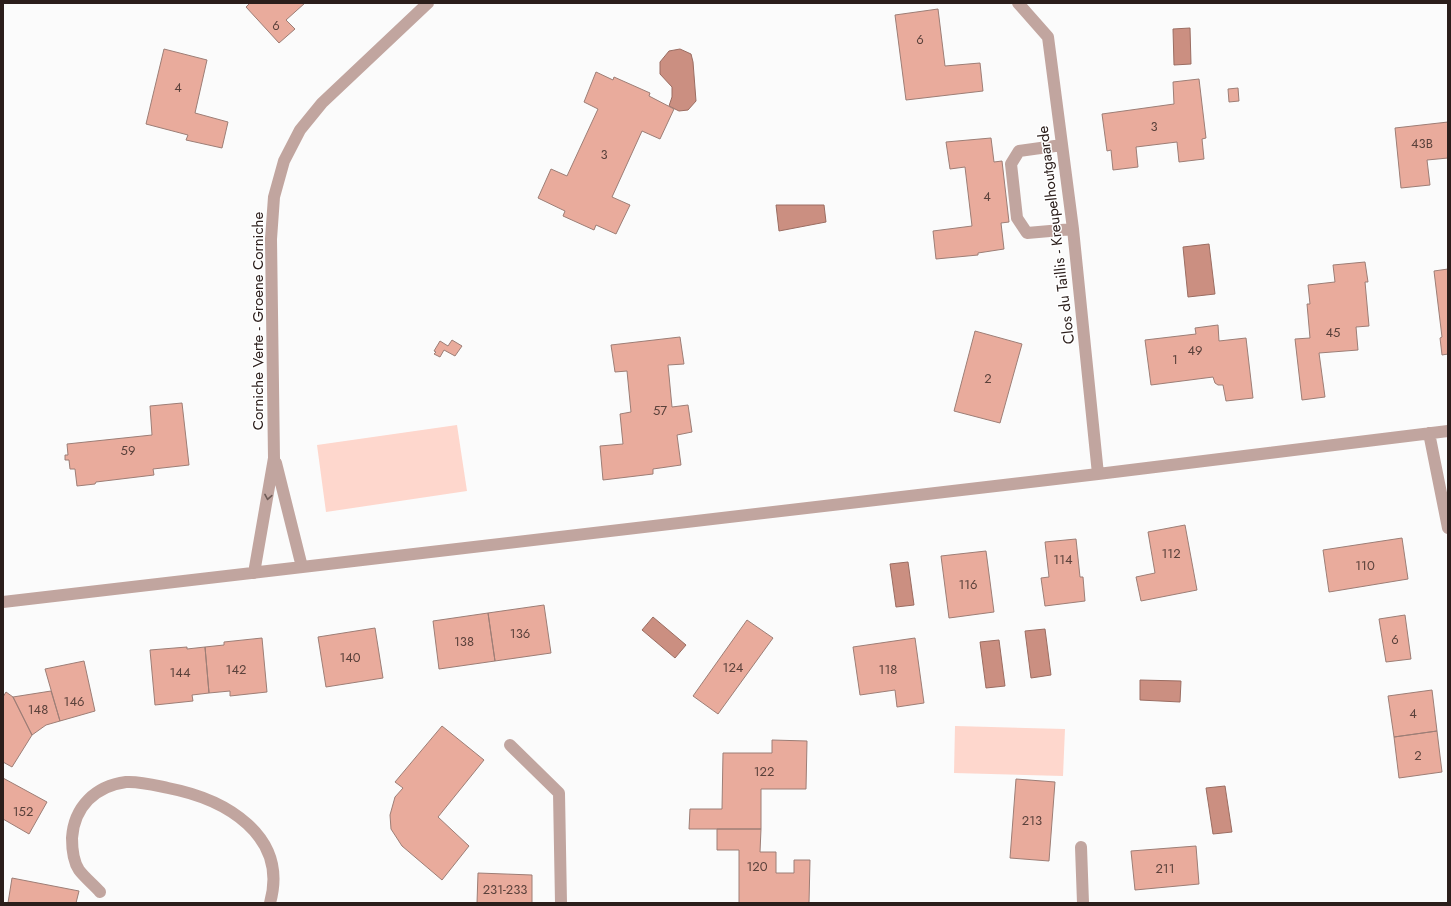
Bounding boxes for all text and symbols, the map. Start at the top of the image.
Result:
house number: 6 [272,16,280,35]
house number: 6 [916,30,924,49]
house number: 4 [174,78,182,97]
house number: 3 [1150,117,1158,136]
street label: Clos du Taillis - Kreupelhoutgaarde [1032,124,1080,345]
house number: 43B [1411,134,1433,153]
house number: 3 [600,145,608,164]
house number: 4 [983,187,991,206]
street label: Corniche Verte - Groene Corniche [247,212,269,430]
house number: 45 [1326,323,1340,342]
house number: 49 [1187,341,1203,360]
house number: 1 [1172,350,1178,369]
house number: 2 [984,369,992,388]
house number: 57 [653,401,667,420]
house number: 59 [121,441,135,460]
one-way arrow [264,494,272,500]
house number: 112 [1161,544,1181,563]
house number: 114 [1053,550,1073,569]
house number: 110 [1355,556,1375,575]
house number: 116 [958,575,978,594]
house number: 136 [510,624,530,643]
house number: 6 [1391,630,1399,649]
house number: 138 [454,632,474,651]
house number: 140 [339,648,361,667]
house number: 124 [723,658,744,677]
house number: 142 [226,660,246,679]
house number: 118 [879,660,897,679]
house number: 144 [169,663,191,682]
house number: 146 [64,692,84,711]
house number: 148 [28,700,48,719]
house number: 4 [1409,704,1417,723]
house number: 2 [1414,746,1422,765]
house number: 122 [754,762,774,781]
house number: 152 [13,802,33,821]
house number: 213 [1022,811,1042,830]
house number: 120 [746,857,768,876]
house number: 211 [1155,859,1175,878]
house number: 231-233 [483,880,527,899]

